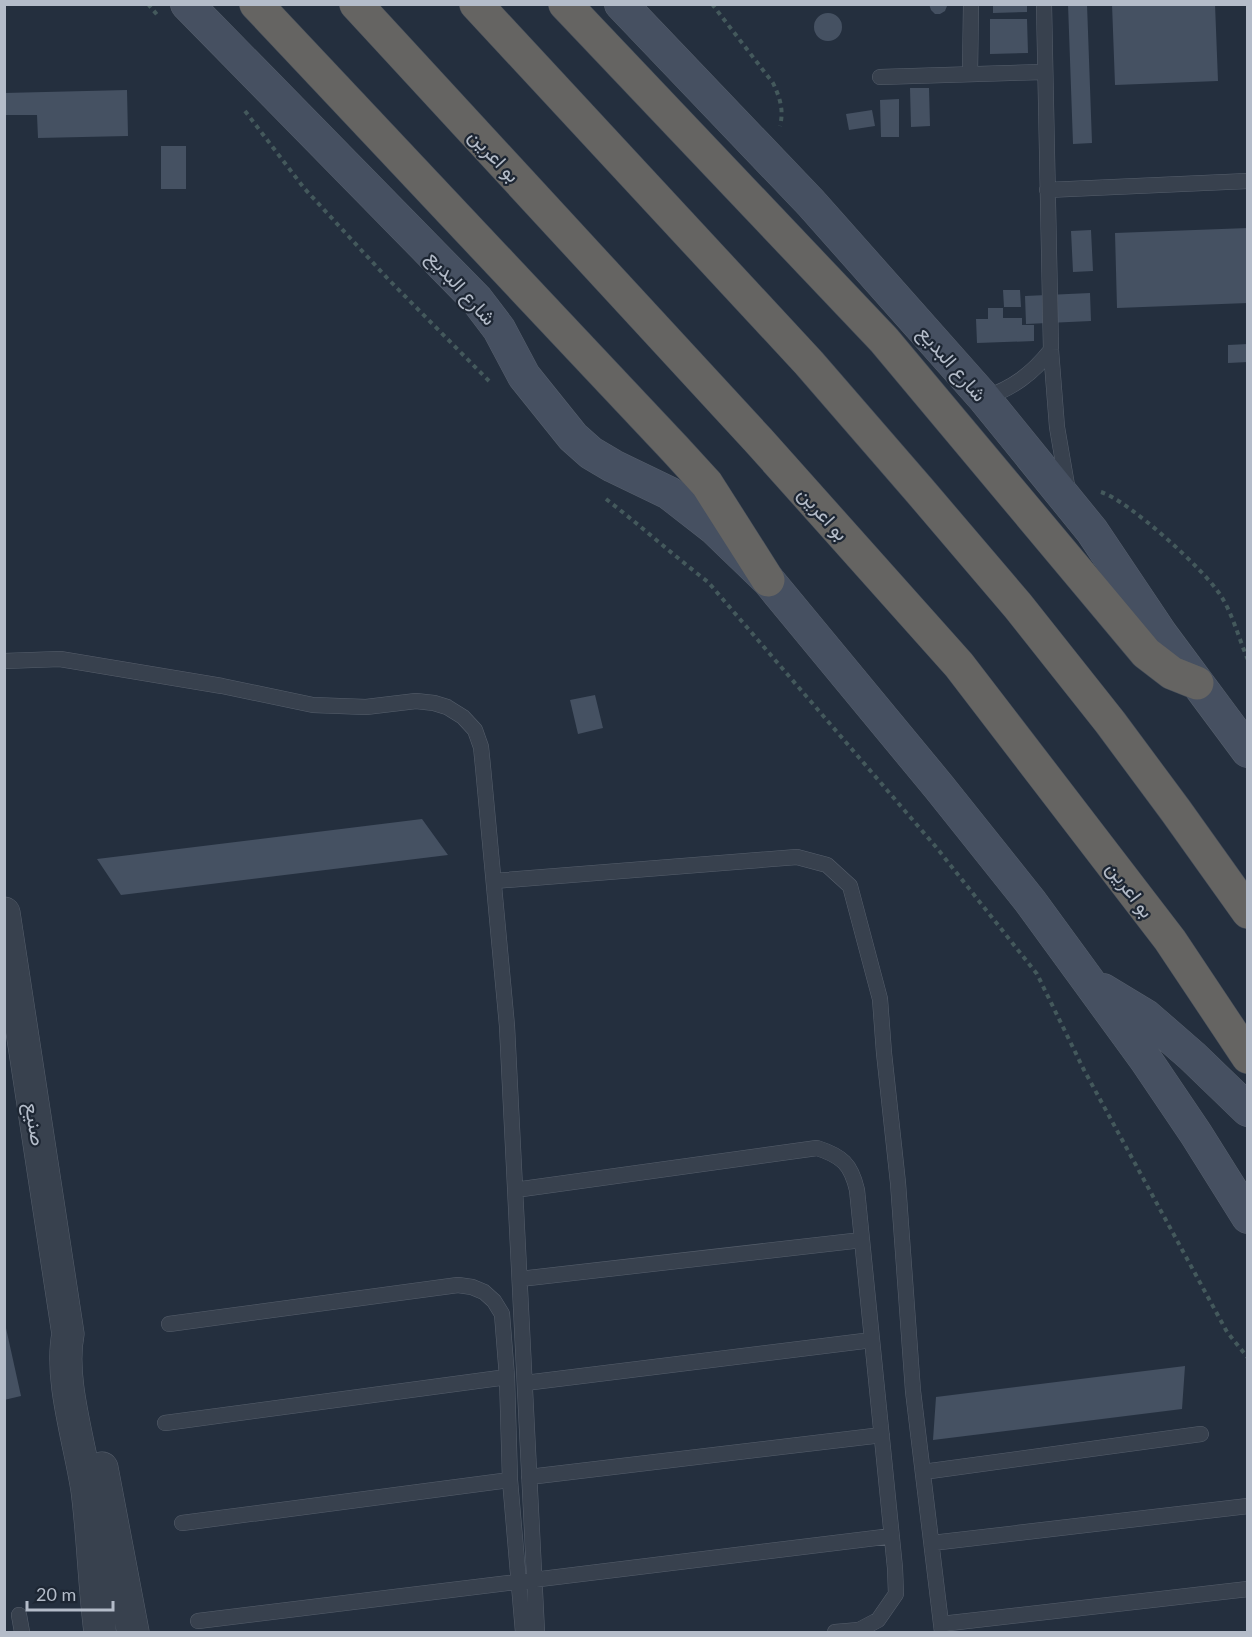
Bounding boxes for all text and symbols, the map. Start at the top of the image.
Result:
street label: بو اعرين [463,123,526,188]
street label: شارع البديع [420,245,502,331]
street label: شارع البديع [911,320,992,408]
street label: بو اعرين [792,481,854,546]
street label: بو اعرين [1101,856,1160,923]
street label: صنيع [18,1100,51,1148]
scale bar [27,1574,112,1612]
text: 20 m [36,1583,76,1605]

